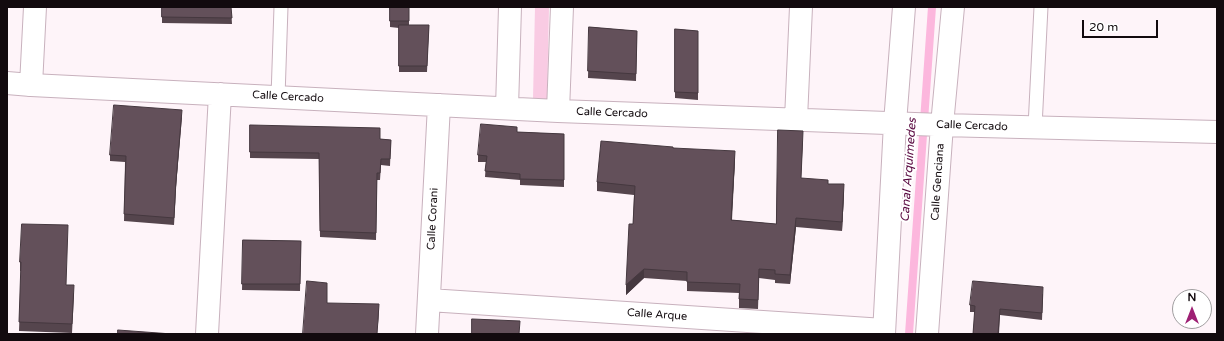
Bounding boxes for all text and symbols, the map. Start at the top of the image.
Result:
scale bar [1084,12,1160,38]
text: 20 m [1089,20,1118,34]
street label: Calle Cercado [252,89,324,105]
street label: Calle Cercado [576,105,648,121]
water label: Canal Arquímedes [898,117,920,223]
street label: Calle Cercado [936,118,1008,134]
street label: Calle Genciana [929,143,947,221]
street label: Calle Corani [425,188,441,250]
north arrow [1172,289,1212,329]
text: N [1188,291,1196,304]
street label: Calle Arque [626,306,688,324]

